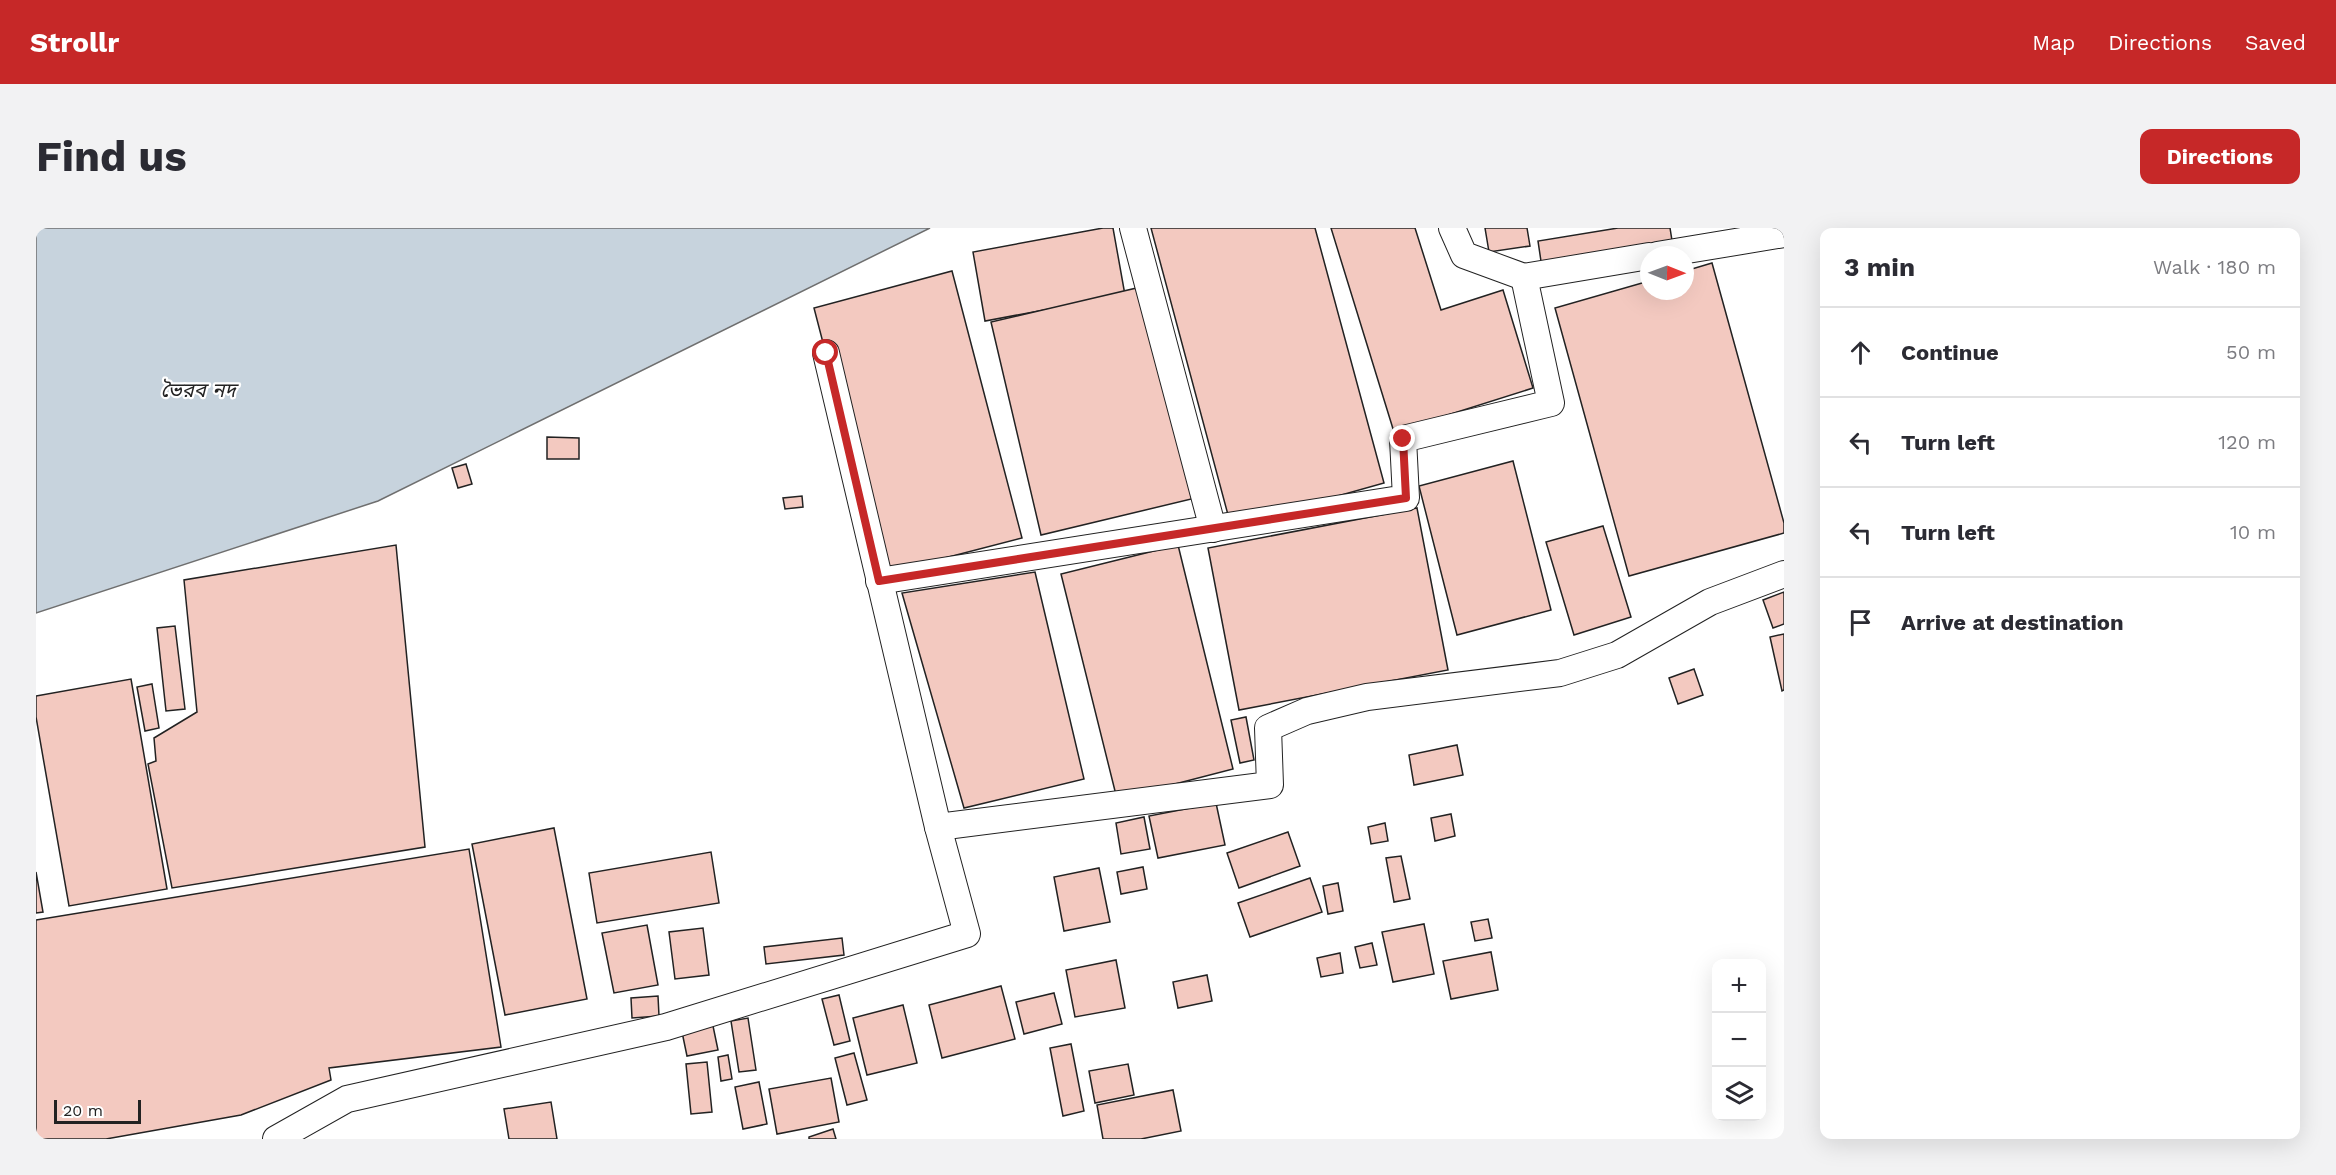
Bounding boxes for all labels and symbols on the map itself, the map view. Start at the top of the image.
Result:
north arrow [1640,246,1694,300]
route start [812,339,838,365]
water label: ভৈরব নদ [161,378,239,402]
route end [1389,425,1415,451]
scale bar [54,1097,141,1124]

